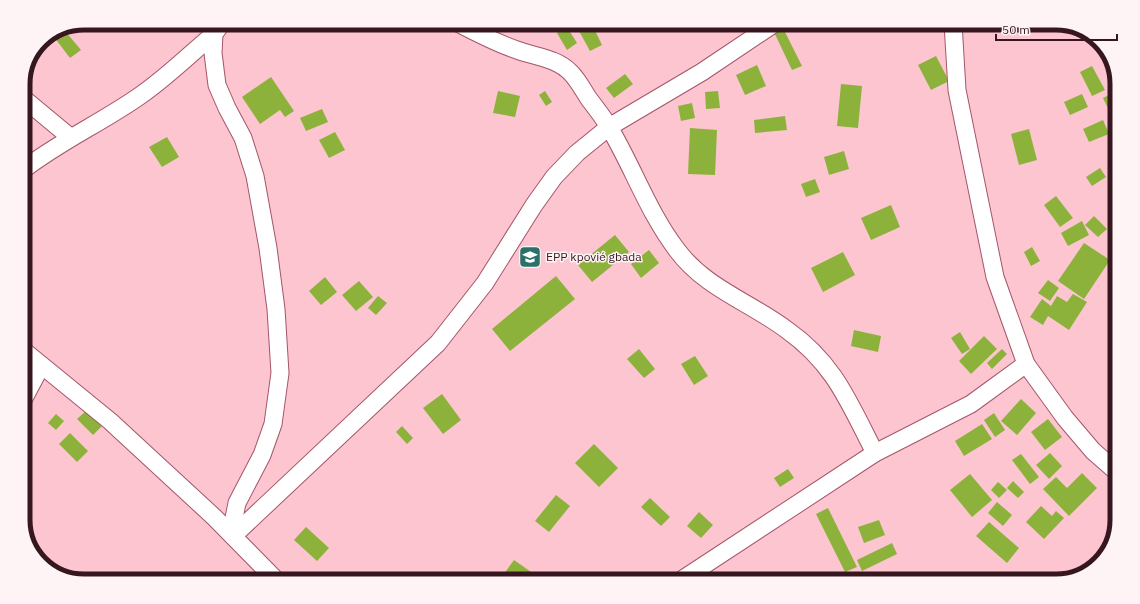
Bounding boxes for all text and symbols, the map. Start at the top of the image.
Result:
scale bar [996,16,1117,42]
text: 50 m [1002,22,1030,37]
school or university icon: EPP kpovié gbada [517,244,543,270]
place label: EPP kpovié gbada [546,249,642,264]

